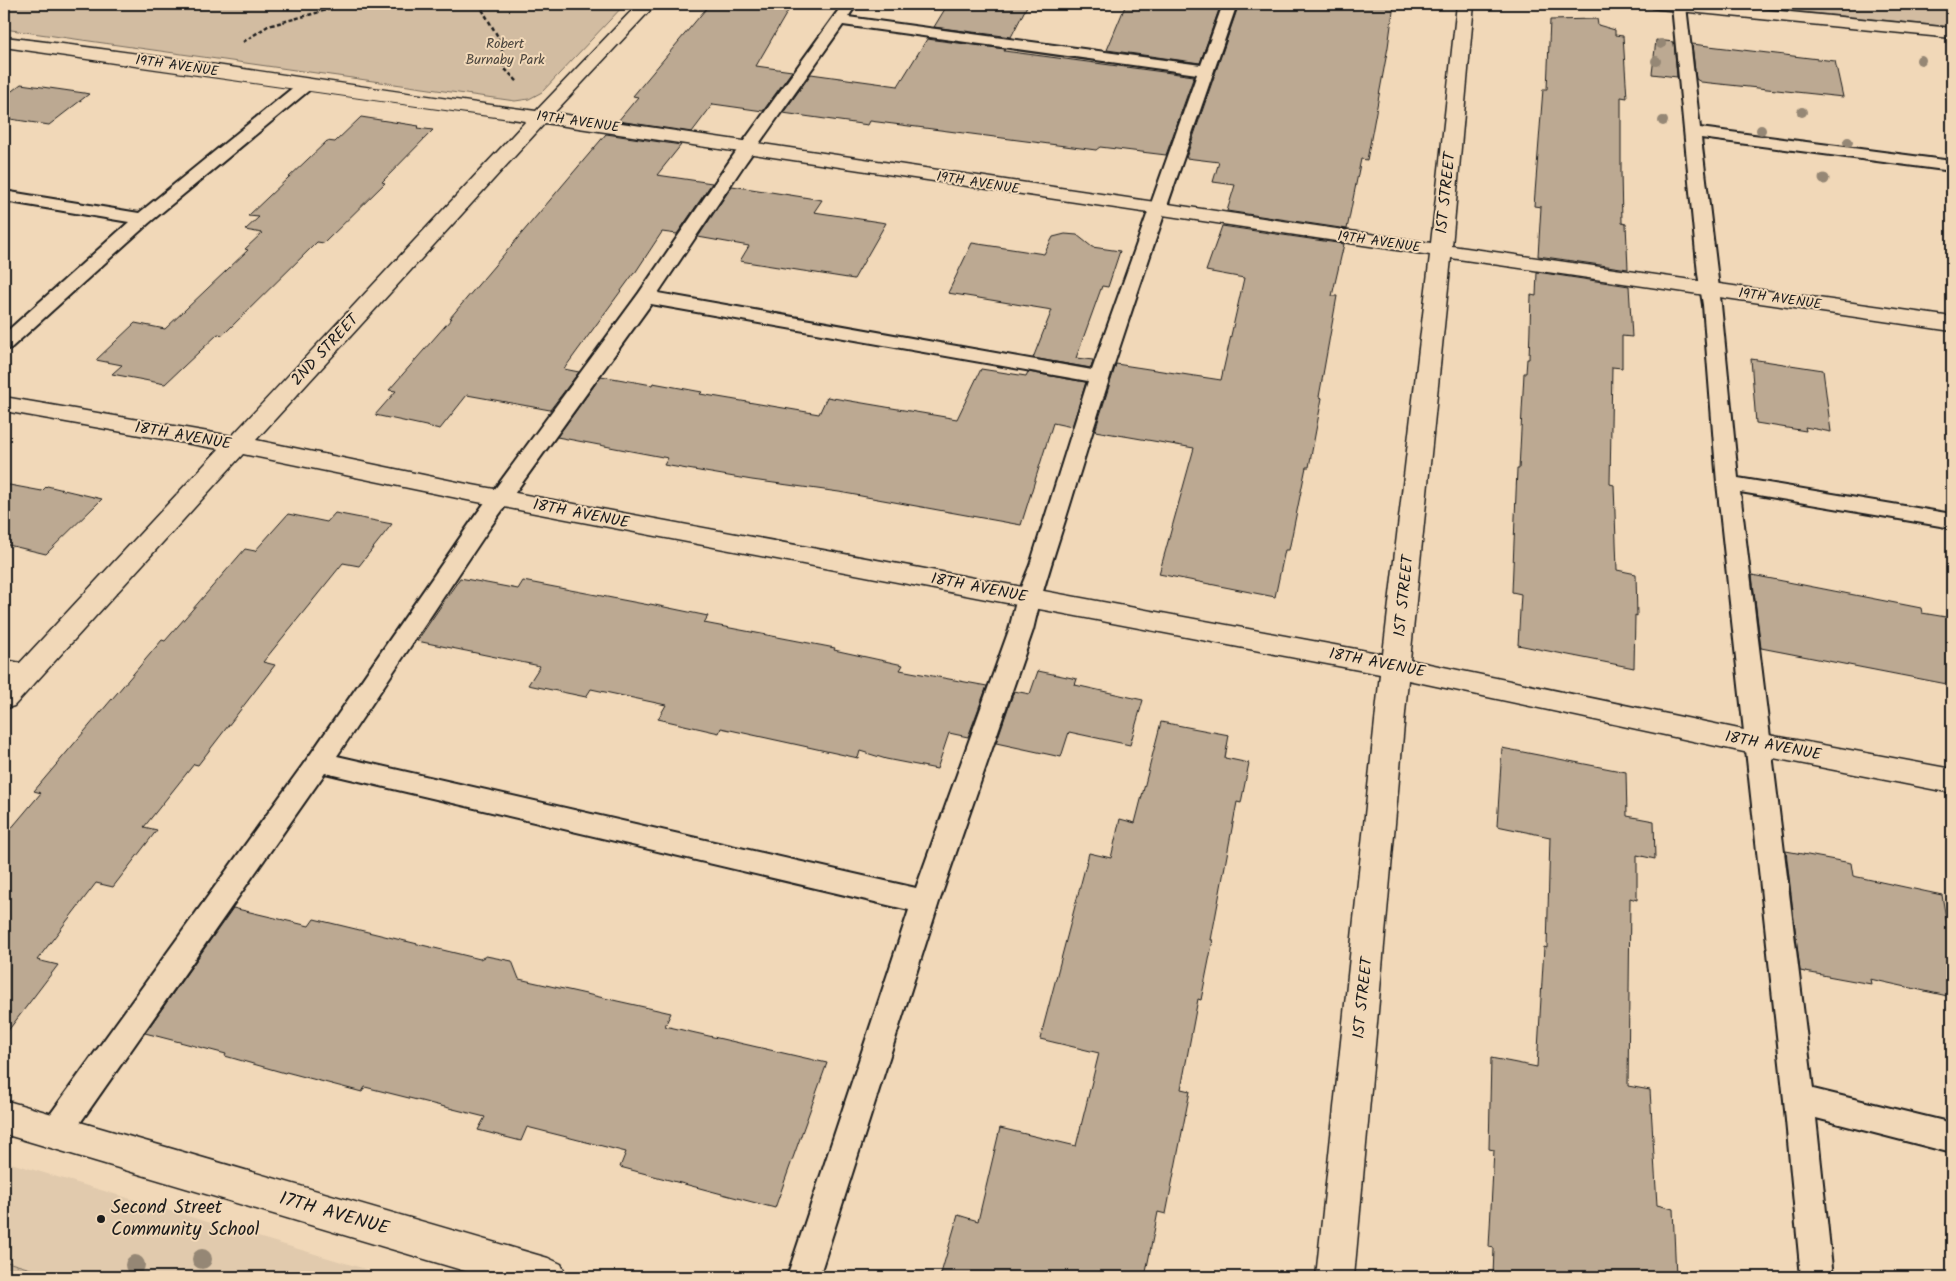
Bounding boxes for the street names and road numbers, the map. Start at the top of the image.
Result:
street label: 19TH AVENUE [134,49,221,83]
street label: 19TH AVENUE [535,105,622,139]
street label: 1ST STREET [1429,149,1463,235]
street label: 19TH AVENUE [935,166,1022,201]
street label: 19TH AVENUE [1336,225,1423,259]
street label: 19TH AVENUE [1737,282,1824,316]
street label: 2ND STREET [285,307,366,392]
street label: 18TH AVENUE [133,415,234,457]
street label: 18TH AVENUE [531,492,632,536]
street label: 1ST STREET [1387,552,1421,638]
street label: 18TH AVENUE [929,566,1030,610]
street label: 18TH AVENUE [1327,641,1428,685]
street label: 18TH AVENUE [1723,724,1824,768]
street label: 1ST STREET [1346,954,1380,1040]
street label: 17TH AVENUE [275,1184,393,1244]

